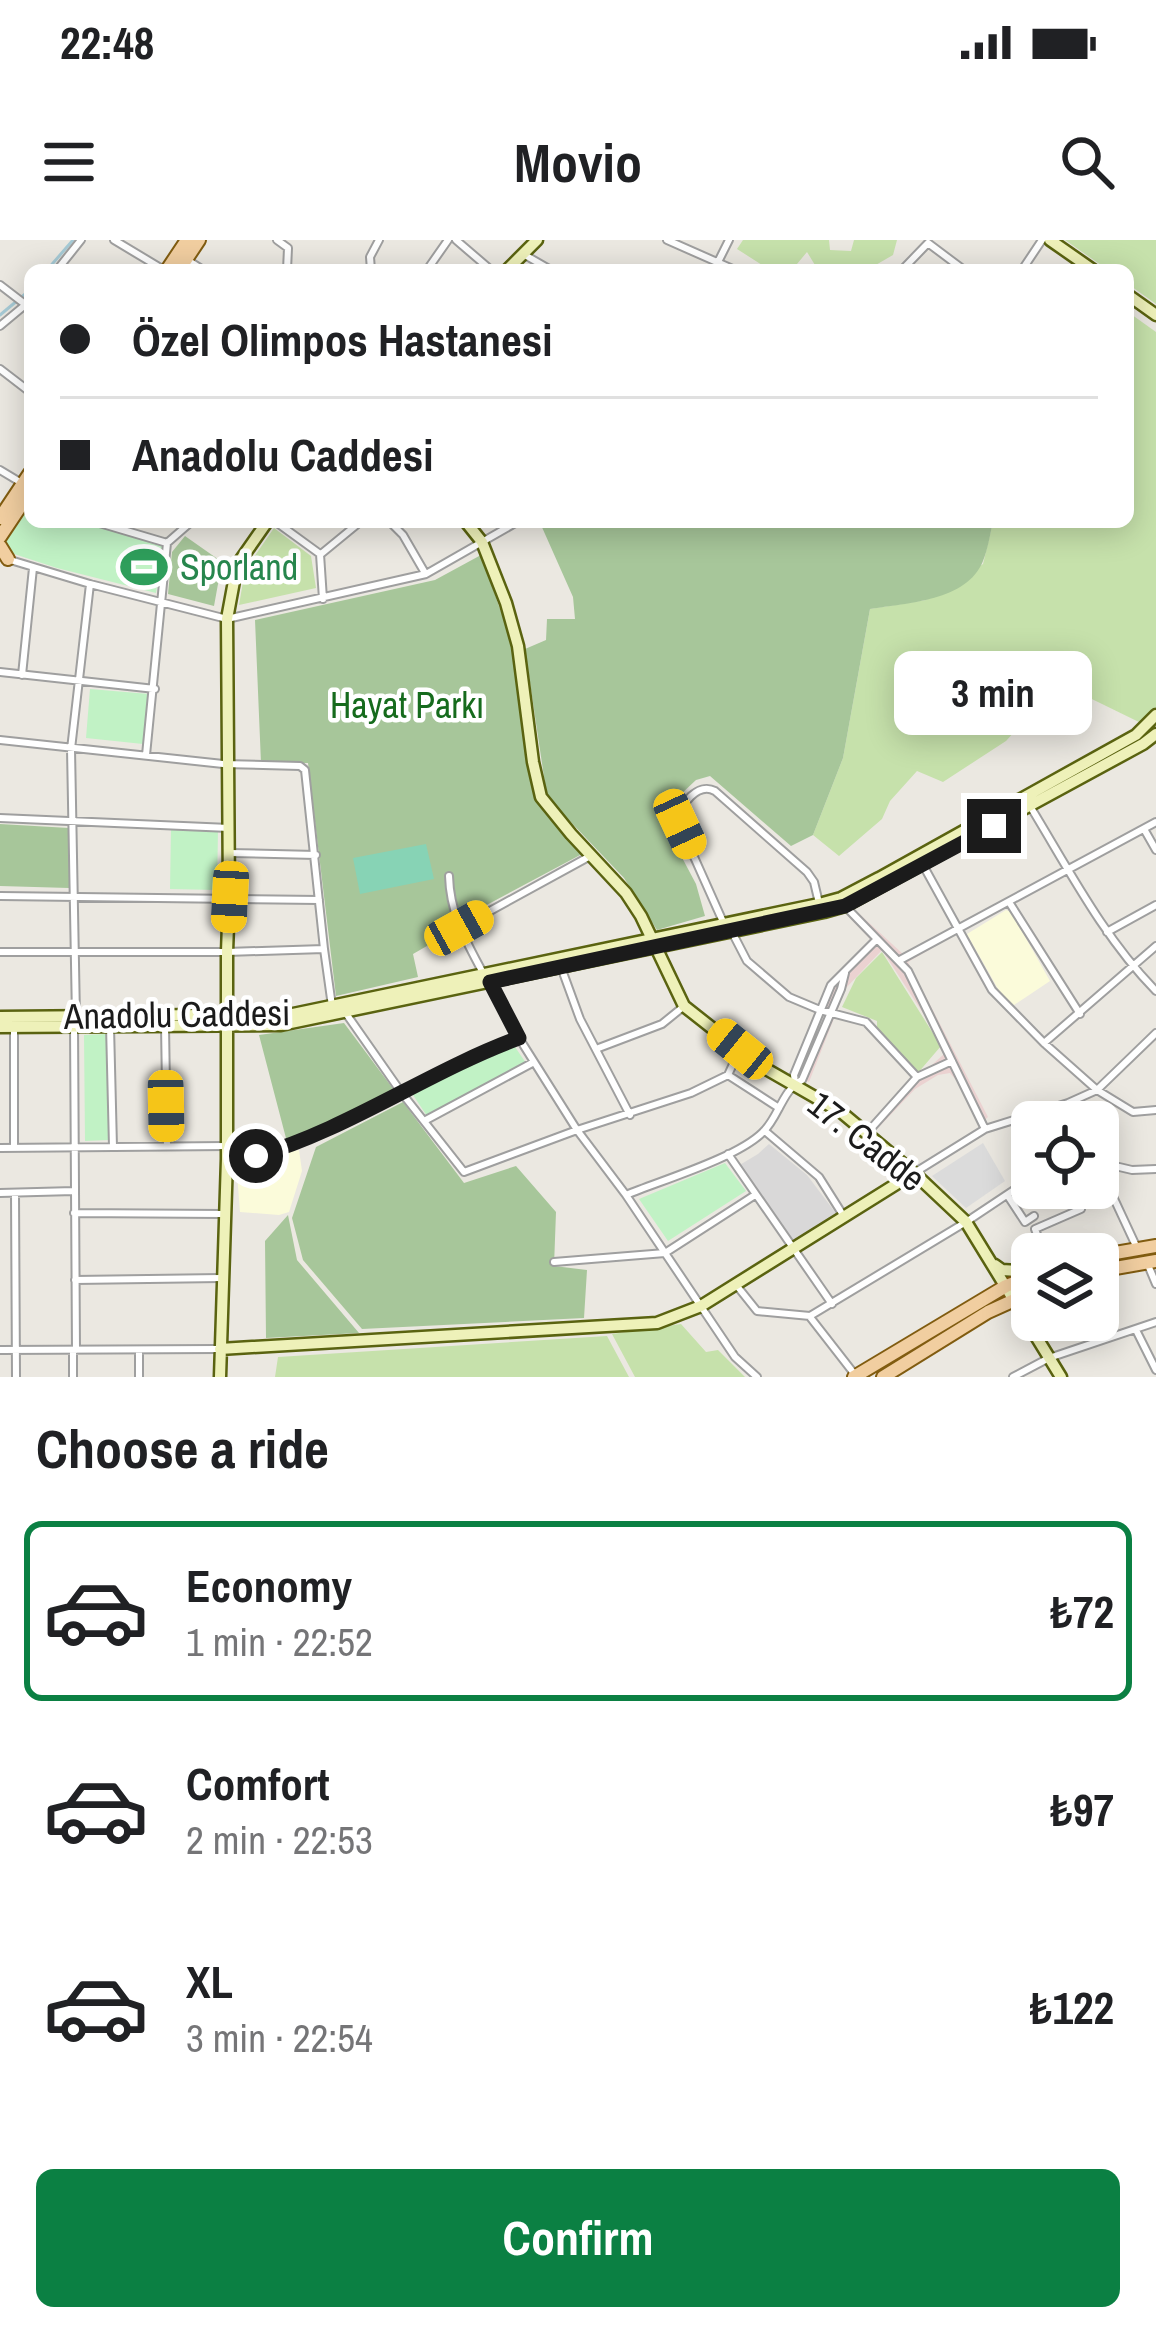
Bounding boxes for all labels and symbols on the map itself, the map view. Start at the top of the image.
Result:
sports icon: Sporland [119,542,169,592]
place label: Sporland [180,543,298,591]
callout: 3 min [895,652,1093,736]
park label: Hayat Parkı [330,681,484,729]
car [648,784,712,864]
route end [967,799,1021,853]
car [210,860,250,934]
car [419,895,499,961]
street label: Anadolu Caddesi [62,988,291,1040]
car [701,1012,779,1086]
car [147,1070,185,1142]
street label: 17. Cadde [799,1080,935,1202]
route start [229,1129,283,1183]

